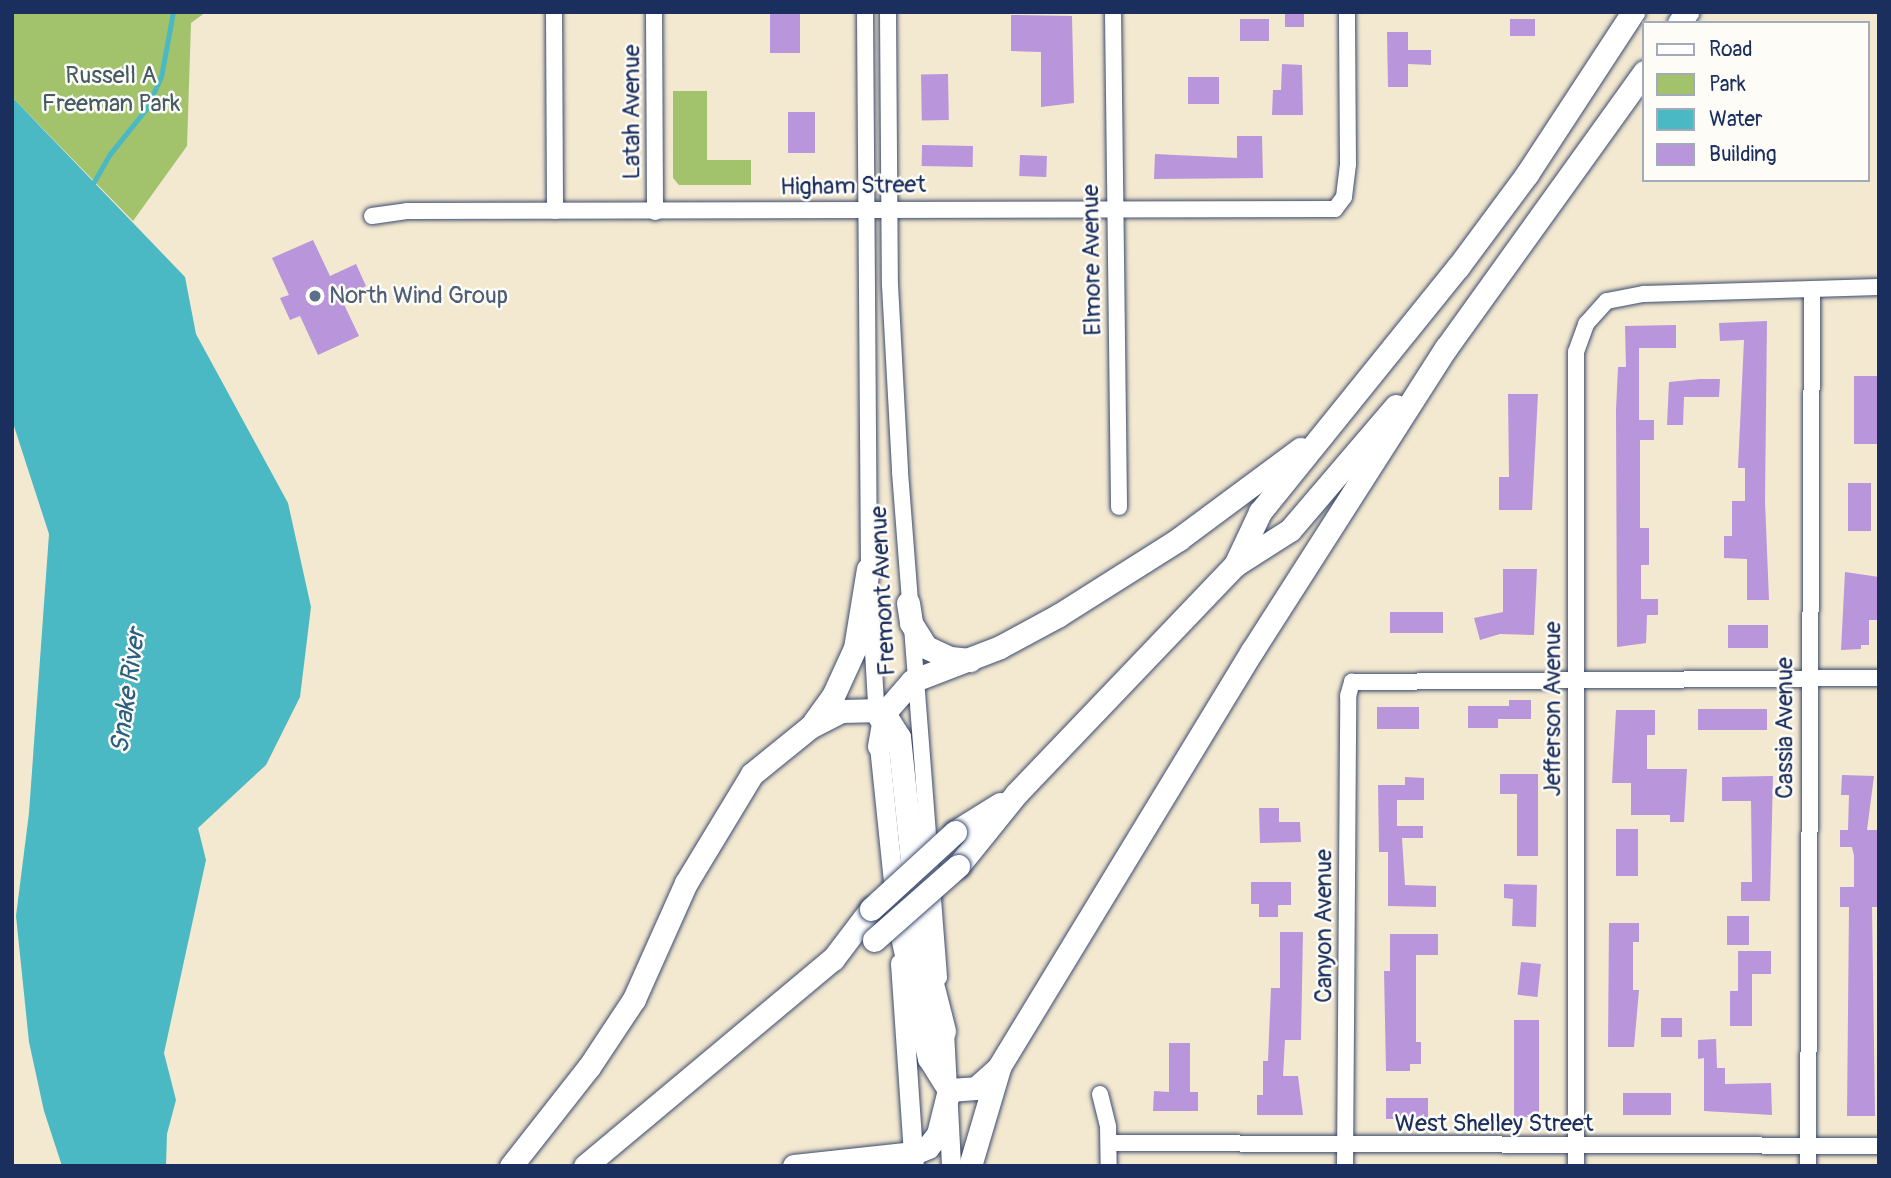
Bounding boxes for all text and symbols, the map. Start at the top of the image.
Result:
legend [1643,21,1870,182]
text: Road [1709,36,1753,63]
street label: Latah Avenue [618,44,646,180]
park label: Russell A Freeman Park [42,62,180,118]
text: Park [1709,71,1746,98]
text: Water [1709,106,1762,133]
text: Building [1709,141,1776,168]
street label: Higham Street [780,170,926,202]
street label: Elmore Avenue [1076,184,1108,336]
place label: North Wind Group [329,282,508,310]
marker: North Wind Group [307,288,323,304]
street label: Fremont Avenue [864,505,902,677]
street label: Jefferson Avenue [1539,621,1567,797]
water label: Snake River [105,627,153,755]
street label: Cassia Avenue [1771,657,1799,799]
street label: Canyon Avenue [1310,849,1338,1003]
street label: West Shelley Street [1395,1110,1593,1138]

